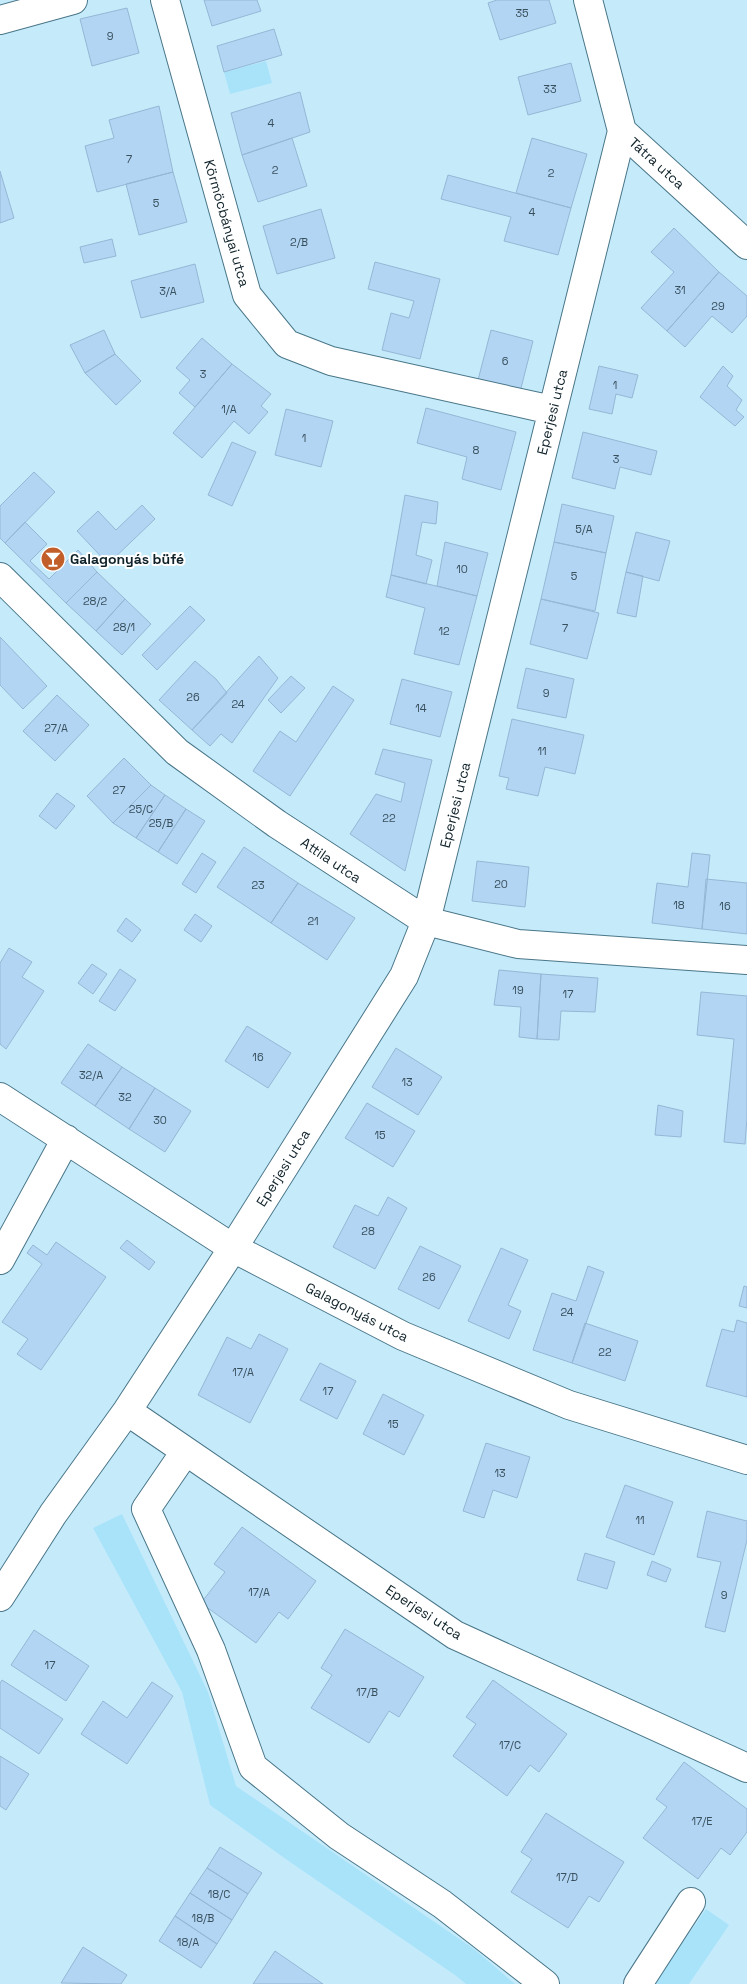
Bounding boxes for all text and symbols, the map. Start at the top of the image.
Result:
house number: 35 [515,6,529,20]
house number: 9 [107,29,114,43]
house number: 33 [543,82,557,96]
house number: 4 [268,116,275,130]
street label: Tátra utca [625,133,689,193]
house number: 7 [126,152,132,166]
street label: Körmöcbányai utca [200,157,254,289]
house number: 2 [272,163,279,177]
house number: 2 [548,166,555,180]
house number: 5 [153,196,160,210]
house number: 4 [529,205,536,219]
house number: 2/B [290,235,308,249]
house number: 31 [674,283,686,297]
house number: 3/A [159,284,177,298]
house number: 29 [711,299,725,313]
house number: 6 [502,354,509,368]
house number: 3 [200,367,207,381]
street label: Eperjesi utca [533,367,571,457]
house number: 1 [613,378,617,392]
house number: 1/A [221,402,237,416]
house number: 1 [302,431,306,445]
house number: 8 [473,443,480,457]
house number: 3 [613,452,620,466]
house number: 5/A [575,522,593,536]
bar icon: Galagonyás büfé [40,546,66,572]
place label: Galagonyás büfé [70,550,184,568]
house number: 10 [456,562,468,576]
house number: 5 [571,569,578,583]
house number: 28/2 [83,594,107,608]
house number: 28/1 [113,620,135,634]
house number: 7 [562,621,568,635]
house number: 12 [438,624,450,638]
house number: 9 [543,686,550,700]
house number: 26 [186,690,200,704]
house number: 24 [231,697,245,711]
house number: 14 [415,701,427,715]
house number: 27/A [44,721,68,735]
house number: 11 [537,744,547,758]
street label: Eperjesi utca [436,760,474,850]
house number: 27 [113,783,125,797]
house number: 25/C [129,802,153,816]
house number: 22 [382,811,396,825]
house number: 25/B [149,816,173,830]
street label: Attila utca [297,833,365,887]
house number: 20 [494,877,508,891]
house number: 23 [251,878,265,892]
house number: 18 [673,898,685,912]
house number: 16 [719,899,731,913]
house number: 21 [307,914,319,928]
house number: 19 [512,983,524,997]
house number: 17 [563,987,573,1001]
house number: 16 [252,1050,264,1064]
house number: 32/A [79,1068,103,1082]
house number: 13 [401,1075,413,1089]
house number: 32 [118,1090,132,1104]
house number: 30 [153,1113,167,1127]
street label: Eperjesi utca [252,1126,314,1210]
house number: 15 [374,1128,386,1142]
house number: 28 [361,1224,375,1238]
house number: 26 [422,1270,436,1284]
street label: Galagonyás utca [302,1278,412,1346]
house number: 24 [560,1305,574,1319]
house number: 22 [598,1345,612,1359]
house number: 17/A [232,1365,254,1379]
house number: 17 [323,1384,333,1398]
house number: 15 [387,1417,399,1431]
house number: 13 [494,1466,506,1480]
house number: 11 [635,1513,645,1527]
street label: Eperjesi utca [382,1581,466,1643]
house number: 17/A [248,1585,270,1599]
house number: 9 [721,1588,728,1602]
house number: 17 [45,1658,55,1672]
house number: 17/B [356,1685,378,1699]
house number: 17/C [499,1738,521,1752]
house number: 17/E [691,1814,713,1828]
house number: 17/D [556,1870,578,1884]
house number: 18/C [208,1887,230,1901]
house number: 18/B [192,1911,214,1925]
house number: 18/A [177,1935,199,1949]

